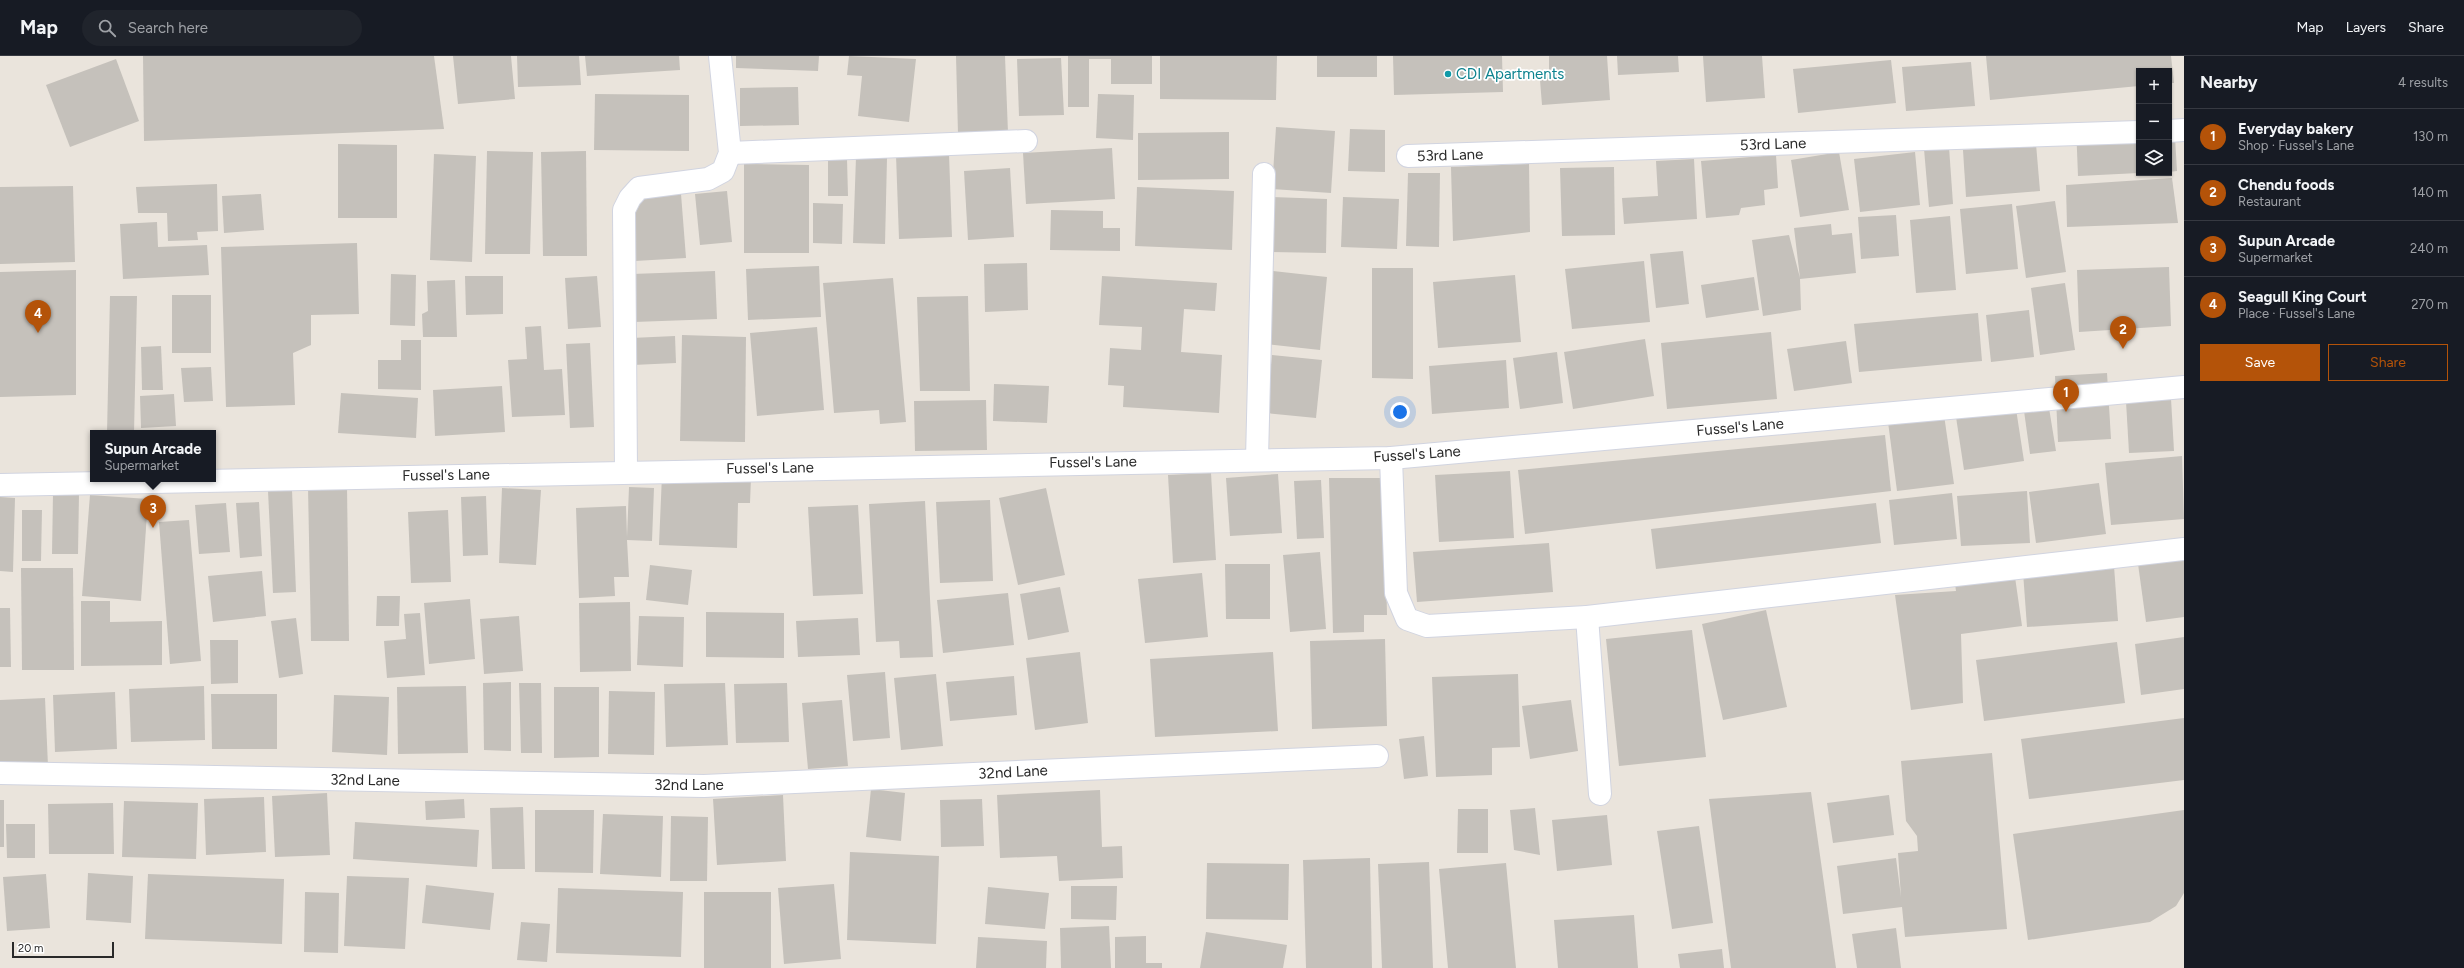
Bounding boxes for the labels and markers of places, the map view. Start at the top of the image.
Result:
place label: CDI Apartments [1456,65,1564,83]
marker: CDI Apartments [1443,69,1453,79]
pin: 4 [25,300,51,333]
pin: 2 [2110,316,2136,349]
pin: 1 [2053,379,2079,412]
pin: 3 [140,495,166,528]

